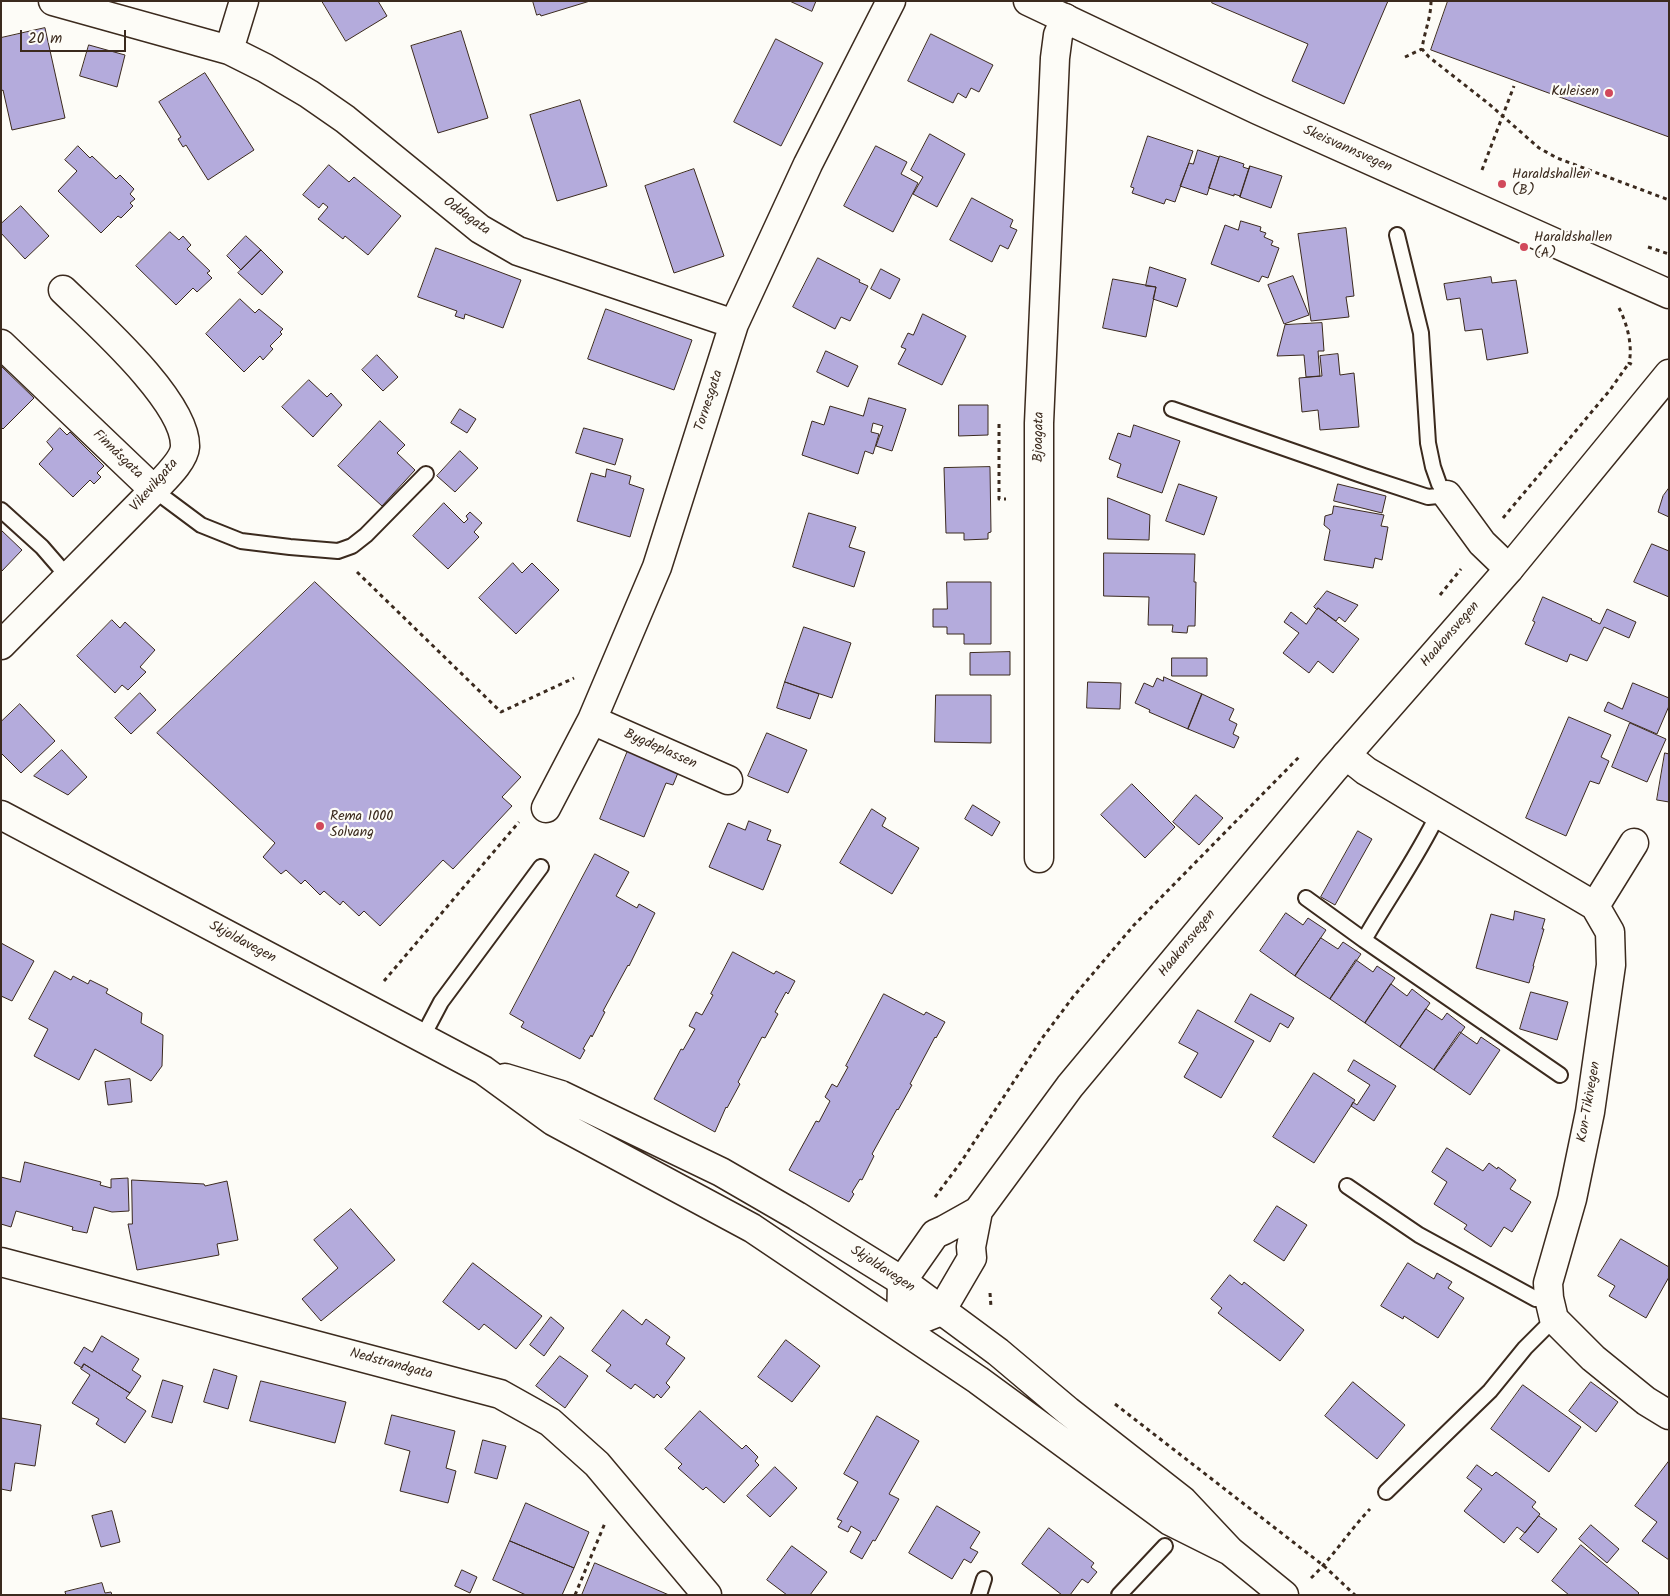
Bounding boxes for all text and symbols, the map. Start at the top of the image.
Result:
scale bar [22,20,129,52]
text: 20 m [28,27,62,51]
place label: Kuleisen [1551,85,1599,101]
marker: Kuleisen [1603,87,1615,99]
street label: Skeisvannsvegen [1300,123,1394,177]
place label: Haraldshallen (B) [1512,168,1590,200]
marker: Haraldshallen (B) [1496,178,1508,190]
street label: Oddagata [439,194,493,240]
place label: Haraldshallen (A) [1534,231,1612,264]
marker: Haraldshallen (A) [1518,241,1530,253]
street label: Tornesgata [692,368,728,434]
street label: Bjoagata [1031,412,1049,462]
street label: Finnåsgata [88,427,146,483]
street label: Vikevikgata [127,456,183,516]
street label: Haakonsvegen [1418,599,1484,671]
street label: Bygdeplassen [621,727,699,773]
place label: Rema 1000 Solvang [330,810,393,842]
marker: Rema 1000 Solvang [314,820,326,832]
street label: Haakonsvegen [1156,907,1220,981]
street label: Skjoldavegen [206,918,278,968]
street label: Kon-Tikivegen [1575,1060,1605,1144]
street label: Skjoldavegen [847,1243,917,1297]
street label: Nedstrandgata [348,1346,434,1384]

